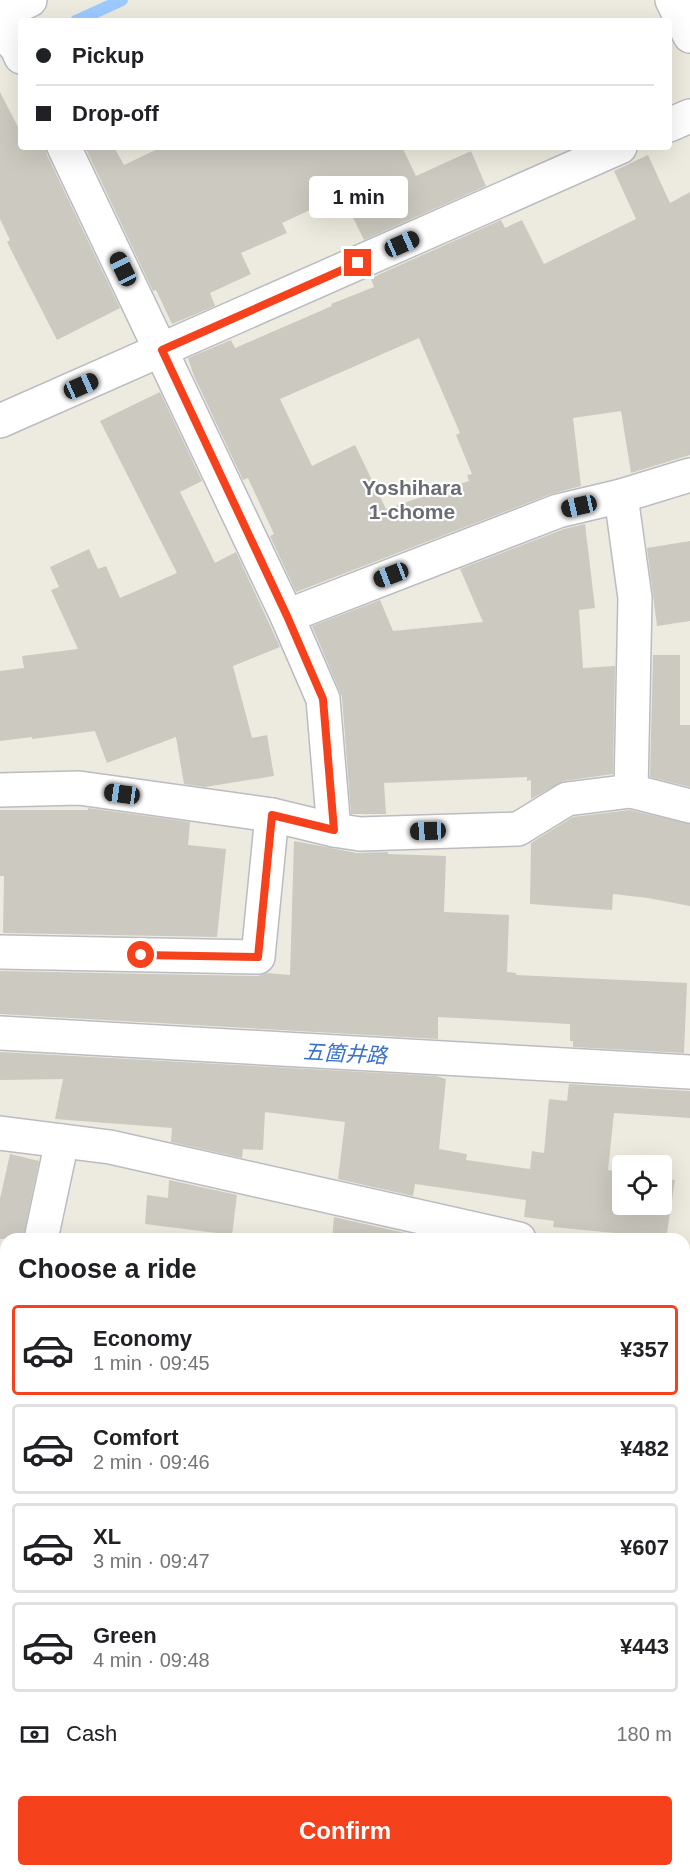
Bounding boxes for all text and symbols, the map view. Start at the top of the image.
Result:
text: Pickup [72,43,144,68]
text: Drop-off [72,101,159,126]
callout: 1 min [308,176,407,218]
text: 1 min [332,186,385,208]
car [382,228,422,260]
car [107,249,139,289]
route end [344,249,371,276]
car [61,370,101,402]
district label: Yoshihara 1-chome [362,476,462,523]
car [559,493,599,519]
car [371,560,411,590]
car [103,783,141,805]
car [410,821,446,841]
route start [127,941,154,968]
water label: 五箇井路 [302,1040,390,1067]
map controls [612,1155,672,1215]
button: locate [612,1155,672,1215]
text: Choose a ride [18,1254,197,1284]
icon: car [21,1323,75,1377]
text: Economy [93,1326,192,1351]
text: ¥357 [620,1337,669,1362]
text: 1 min · 09:45 [93,1352,210,1374]
icon: car [21,1422,75,1476]
text: Comfort [93,1425,179,1450]
text: ¥482 [620,1436,669,1461]
text: 2 min · 09:46 [93,1451,210,1473]
icon: car [21,1521,75,1575]
text: XL [93,1524,121,1549]
text: ¥607 [620,1535,669,1560]
text: 3 min · 09:47 [93,1550,210,1572]
icon: car [21,1620,75,1674]
text: Green [93,1623,157,1648]
text: ¥443 [620,1634,669,1659]
text: 4 min · 09:48 [93,1649,210,1671]
icon: cash [18,1718,51,1751]
text: Cash [66,1721,117,1746]
text: 180 m [616,1723,672,1745]
button: Confirm [18,1796,672,1865]

